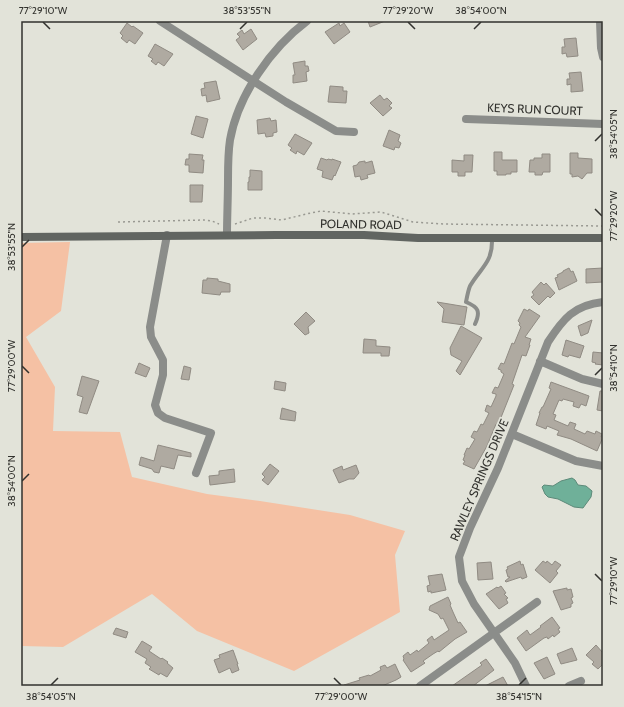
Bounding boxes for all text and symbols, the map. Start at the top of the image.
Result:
text: 77°29'10"W [19,4,68,17]
text: 38°53'55"N [223,4,271,17]
text: 77°29'20"W [383,4,434,17]
text: 38°54'00"N [455,4,507,17]
street label: KEYS RUN COURT [487,100,584,118]
text: 38°54'05"N [607,109,620,159]
text: 77°29'20"W [607,190,620,241]
street label: POLAND ROAD [320,216,402,232]
text: 38°53'55"N [5,223,18,271]
text: 77°29'00"W [5,339,18,392]
text: 38°54'10"N [607,344,620,392]
street label: RAWLEY SPRINGS DRIVE [446,416,512,543]
text: 38°54'00"N [5,455,18,507]
text: 77°29'10"W [607,556,620,605]
text: 38°54'05"N [26,690,76,703]
text: 77°29'00"W [315,690,368,703]
text: 38°54'15"N [496,690,542,703]

